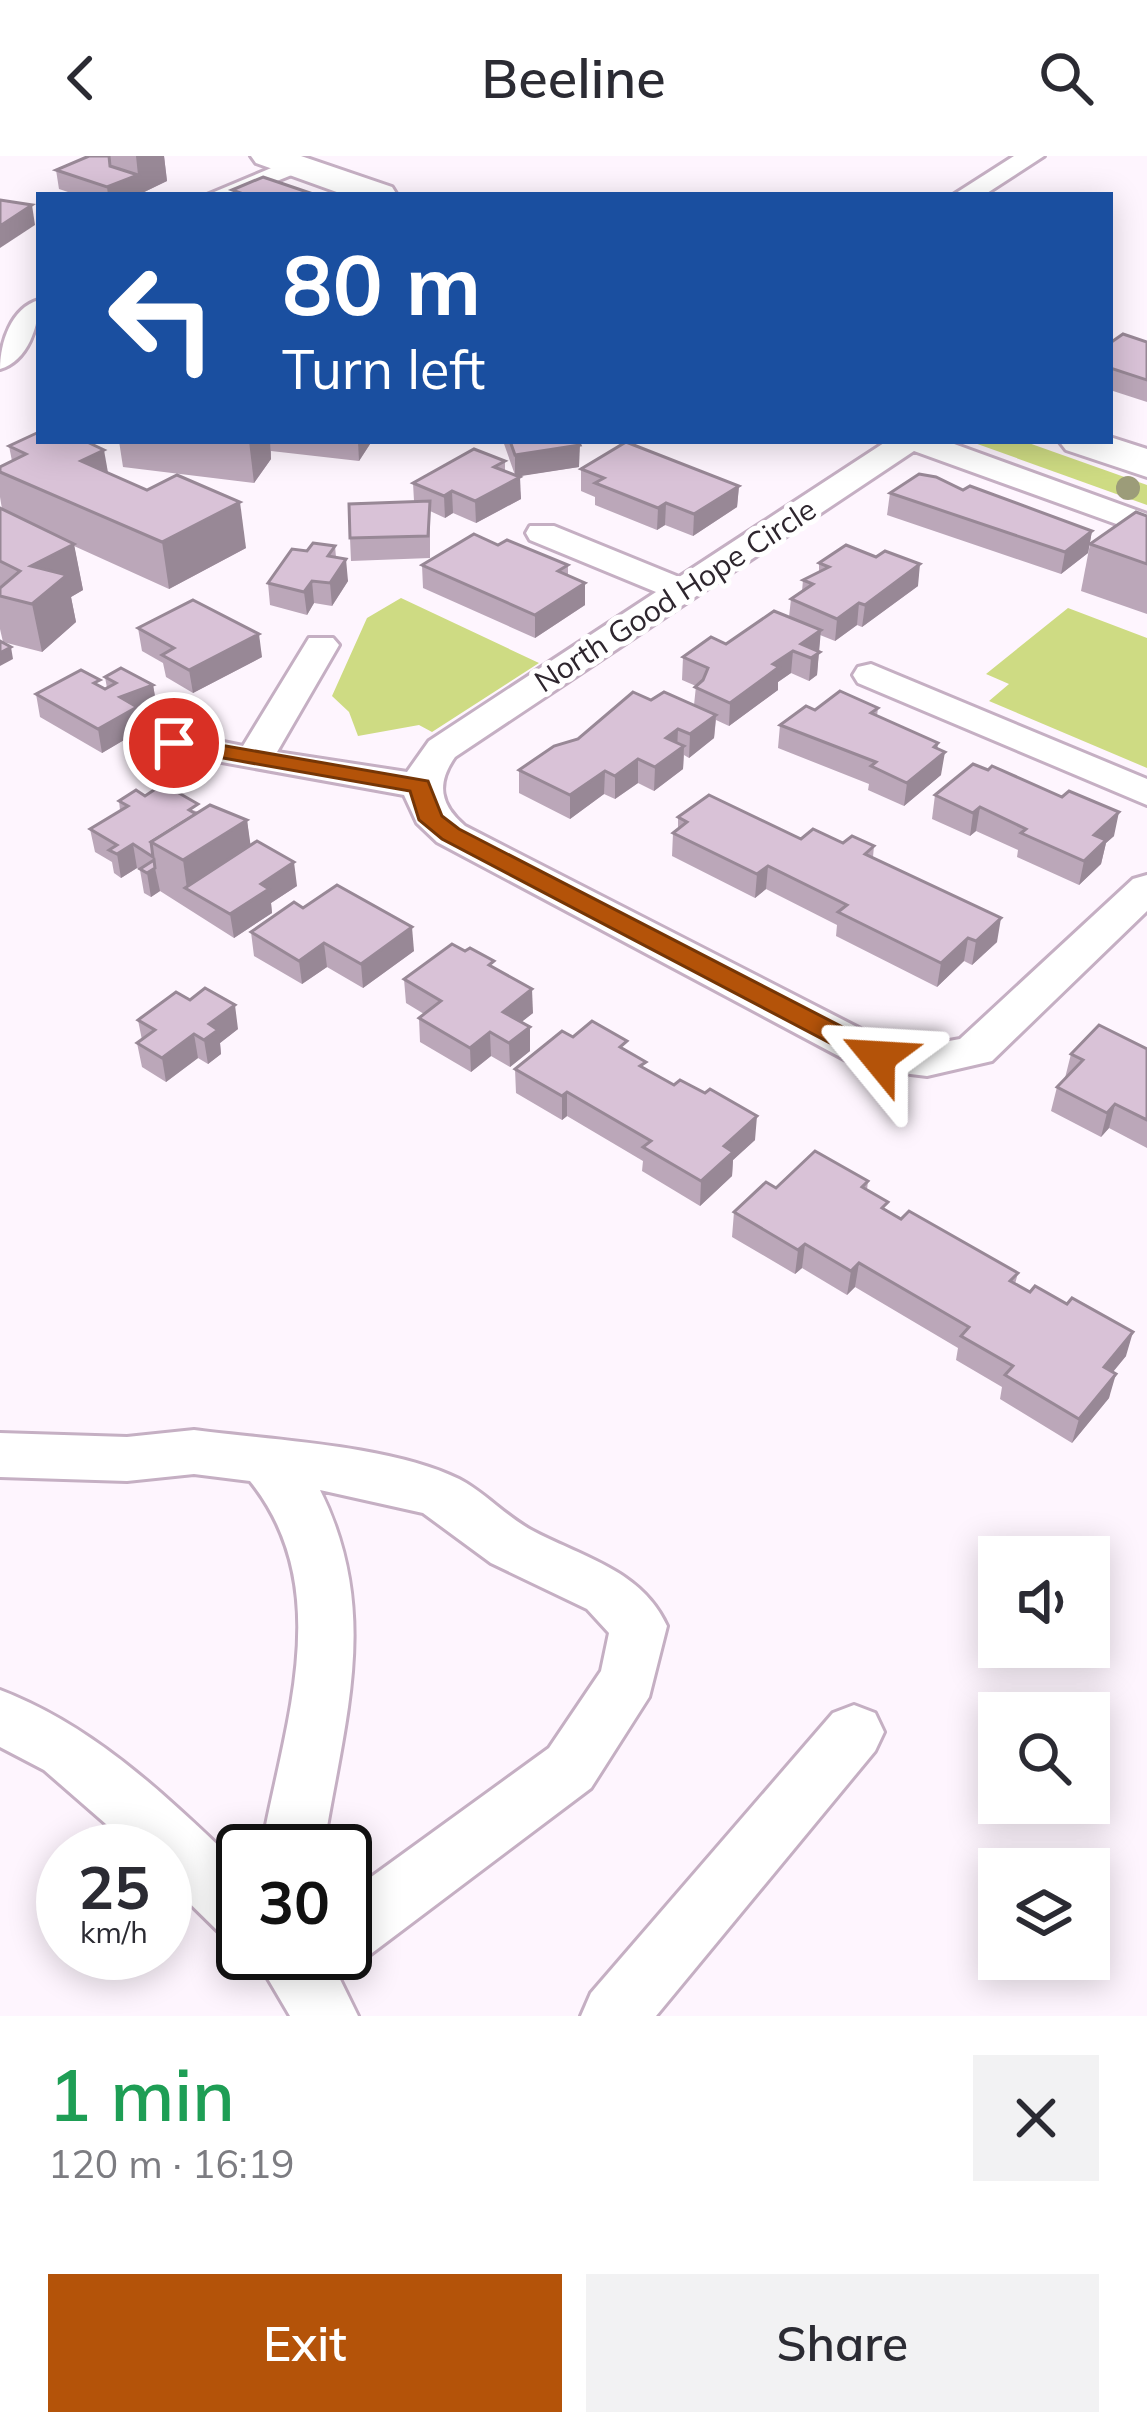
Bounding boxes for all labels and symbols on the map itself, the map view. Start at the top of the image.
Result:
street label: North Good Hope Circle [527,490,823,700]
pin [123,692,225,794]
position arrow [815,994,941,1120]
speed limit sign: 30 [216,1824,372,1980]

